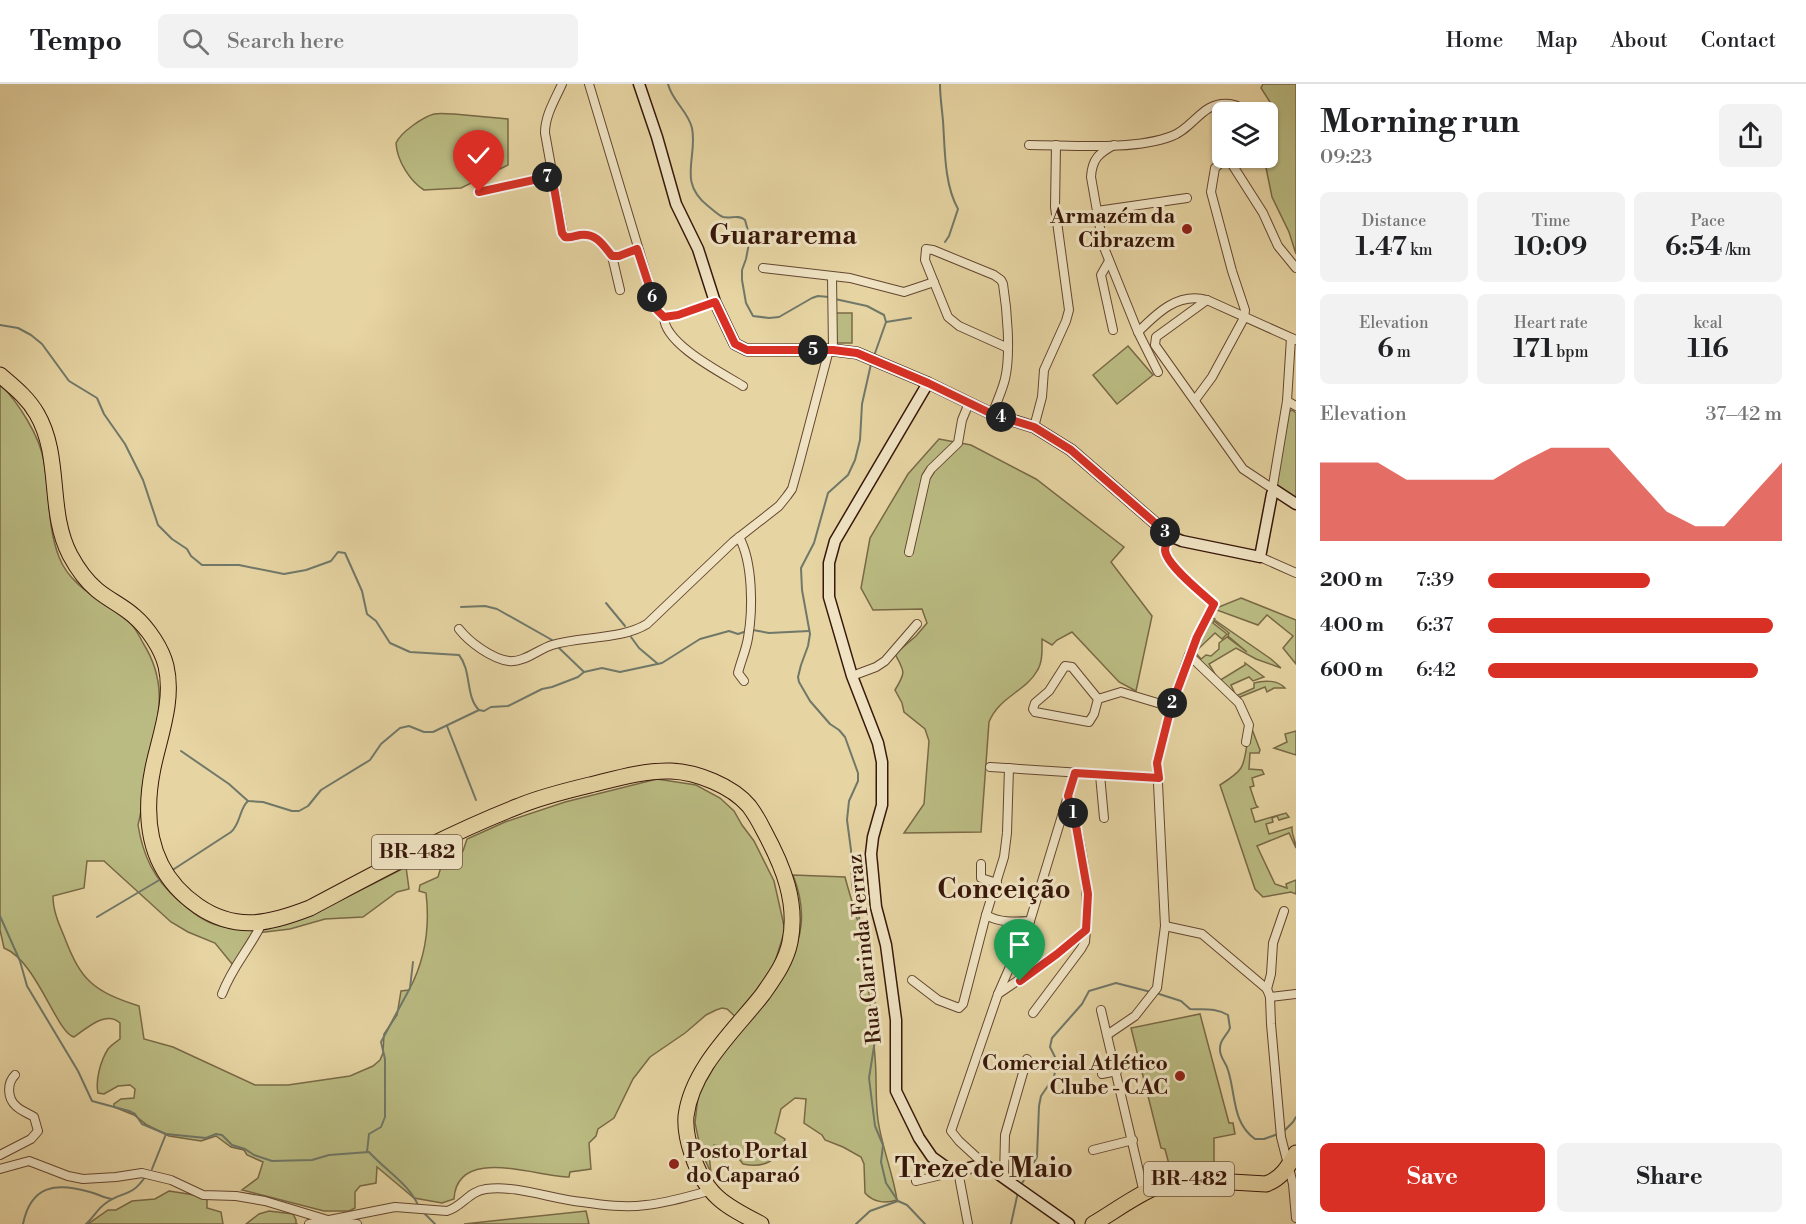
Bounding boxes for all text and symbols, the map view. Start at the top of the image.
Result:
search box [158,14,578,68]
text: Tempo [30,24,122,59]
icon: search [179,25,212,58]
text: Search here [227,28,344,55]
text: Home [1446,28,1503,54]
text: Map [1536,28,1578,54]
text: About [1611,28,1668,54]
text: Contact [1701,28,1776,54]
map controls [1212,102,1278,168]
button: layers [1212,102,1278,168]
text: Morning run [1320,102,1520,143]
button: share [1719,104,1782,167]
pin [453,130,504,192]
icon: check [462,139,495,172]
text: 09:23 [1320,145,1372,170]
pin: 7 [532,162,562,192]
text: 7 [542,167,552,187]
place label: Armazém da Cibrazem [1049,204,1176,254]
text: Distance [1362,211,1426,231]
text: Time [1532,211,1570,231]
text: Pace [1691,211,1725,231]
district label: Guararema [709,219,857,253]
marker: Armazém da Cibrazem [1180,222,1194,236]
text: 1.47 [1355,231,1407,263]
text: 10:09 [1515,231,1587,263]
text: 6:54 [1665,231,1722,263]
text: km [1407,240,1433,260]
text: /km [1722,240,1751,260]
pin: 6 [637,282,667,312]
text: 6 [647,287,657,307]
text: Elevation [1359,313,1429,333]
text: Heart rate [1514,313,1588,333]
text: kcal [1693,313,1723,333]
text: 6 [1377,333,1394,365]
text: 171 [1513,333,1553,365]
text: 116 [1687,333,1729,365]
pin: 5 [798,335,828,365]
text: 5 [808,340,818,360]
text: m [1394,342,1411,362]
text: bpm [1553,342,1589,362]
pin: 4 [986,402,1016,432]
text: Elevation [1320,402,1407,427]
text: 37–42 m [1706,402,1782,427]
text: 4 [996,407,1006,427]
pin: 3 [1150,517,1180,547]
text: 3 [1160,522,1170,542]
text: 200 m [1320,568,1383,593]
text: 7:39 [1416,568,1454,593]
text: 400 m [1320,613,1384,638]
text: 6:37 [1416,613,1453,638]
text: 600 m [1320,658,1383,683]
text: 6:42 [1416,658,1456,683]
pin: 2 [1157,688,1187,718]
text: 2 [1167,693,1177,713]
pin: 1 [1058,798,1088,828]
text: 1 [1069,803,1077,823]
road number: BR-482 [372,835,462,869]
street label: Rua Clarinda Ferraz [842,853,888,1045]
district label: Conceição [937,873,1071,907]
pin [994,919,1045,981]
icon: arrive [1003,928,1036,961]
place label: Comercial Atlético Clube - CAC [982,1051,1168,1101]
marker: Comercial Atlético Clube - CAC [1173,1069,1187,1083]
place label: Posto Portal do Caparaó [686,1139,808,1189]
button: Save [1320,1143,1545,1212]
button: Share [1557,1143,1782,1212]
district label: Treze de Maio [895,1152,1073,1186]
marker: Posto Portal do Caparaó [667,1157,681,1171]
road number: BR-482 [1144,1162,1234,1196]

